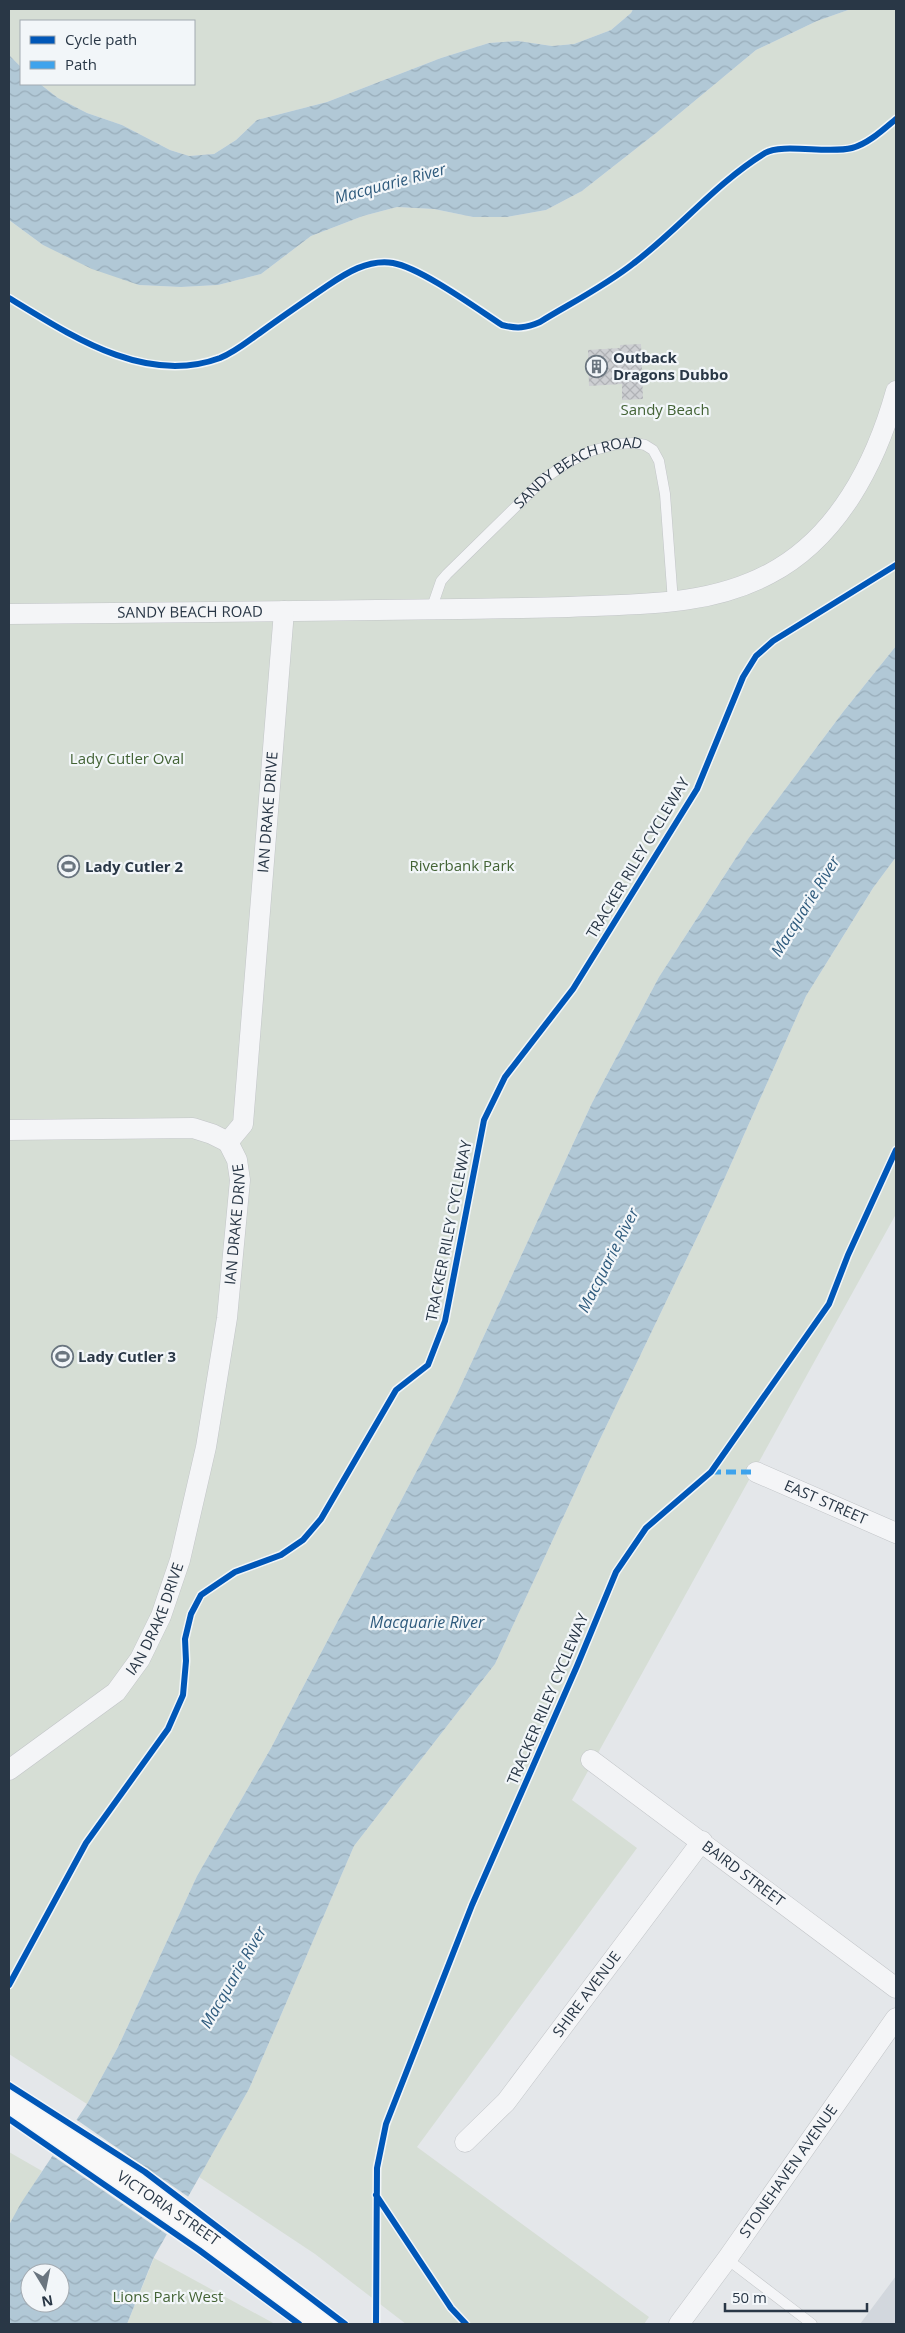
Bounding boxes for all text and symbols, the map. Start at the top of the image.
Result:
legend [20,20,195,85]
text: Cycle path [65,29,137,49]
text: Path [65,54,97,74]
water label: Macquarie River [332,157,449,208]
place label: Outback Dragons Dubbo [613,347,728,384]
building icon: Outback Dragons Dubbo [585,355,609,379]
park label: Sandy Beach [620,399,710,419]
street label: SANDY BEACH ROAD [509,432,644,512]
street label: SANDY BEACH ROAD [117,601,263,622]
park label: Lady Cutler Oval [70,748,184,768]
street label: IAN DRAKE DRIVE [252,751,282,874]
street label: TRACKER RILEY CYCLEWAY [581,773,693,942]
water label: Macquarie River [765,851,845,960]
sports icon: Lady Cutler 2 [57,855,81,879]
park label: Riverbank Park [410,855,515,875]
place label: Lady Cutler 2 [85,856,184,876]
street label: TRACKER RILEY CYCLEWAY [421,1138,476,1323]
street label: IAN DRAKE DRIVE [219,1162,249,1286]
water label: Macquarie River [572,1203,644,1316]
sports icon: Lady Cutler 3 [50,1345,74,1369]
place label: Lady Cutler 3 [78,1346,176,1366]
street label: EAST STREET [781,1475,872,1529]
street label: IAN DRAKE DRIVE [120,1560,187,1679]
street label: TRACKER RILEY CYCLEWAY [502,1609,593,1787]
water label: Macquarie River [370,1611,485,1633]
street label: BAIRD STREET [698,1836,790,1911]
water label: Macquarie River [195,1921,271,2032]
street label: SHIRE AVENUE [547,1947,625,2041]
street label: STONEHAVEN AVENUE [734,2100,841,2241]
street label: VICTORIA STREET [113,2166,225,2250]
north arrow [20,2263,70,2313]
scale bar [725,2280,868,2312]
park label: Lions Park West [113,2286,223,2306]
text: 50 m [732,2287,767,2307]
text: N [40,2291,55,2312]

